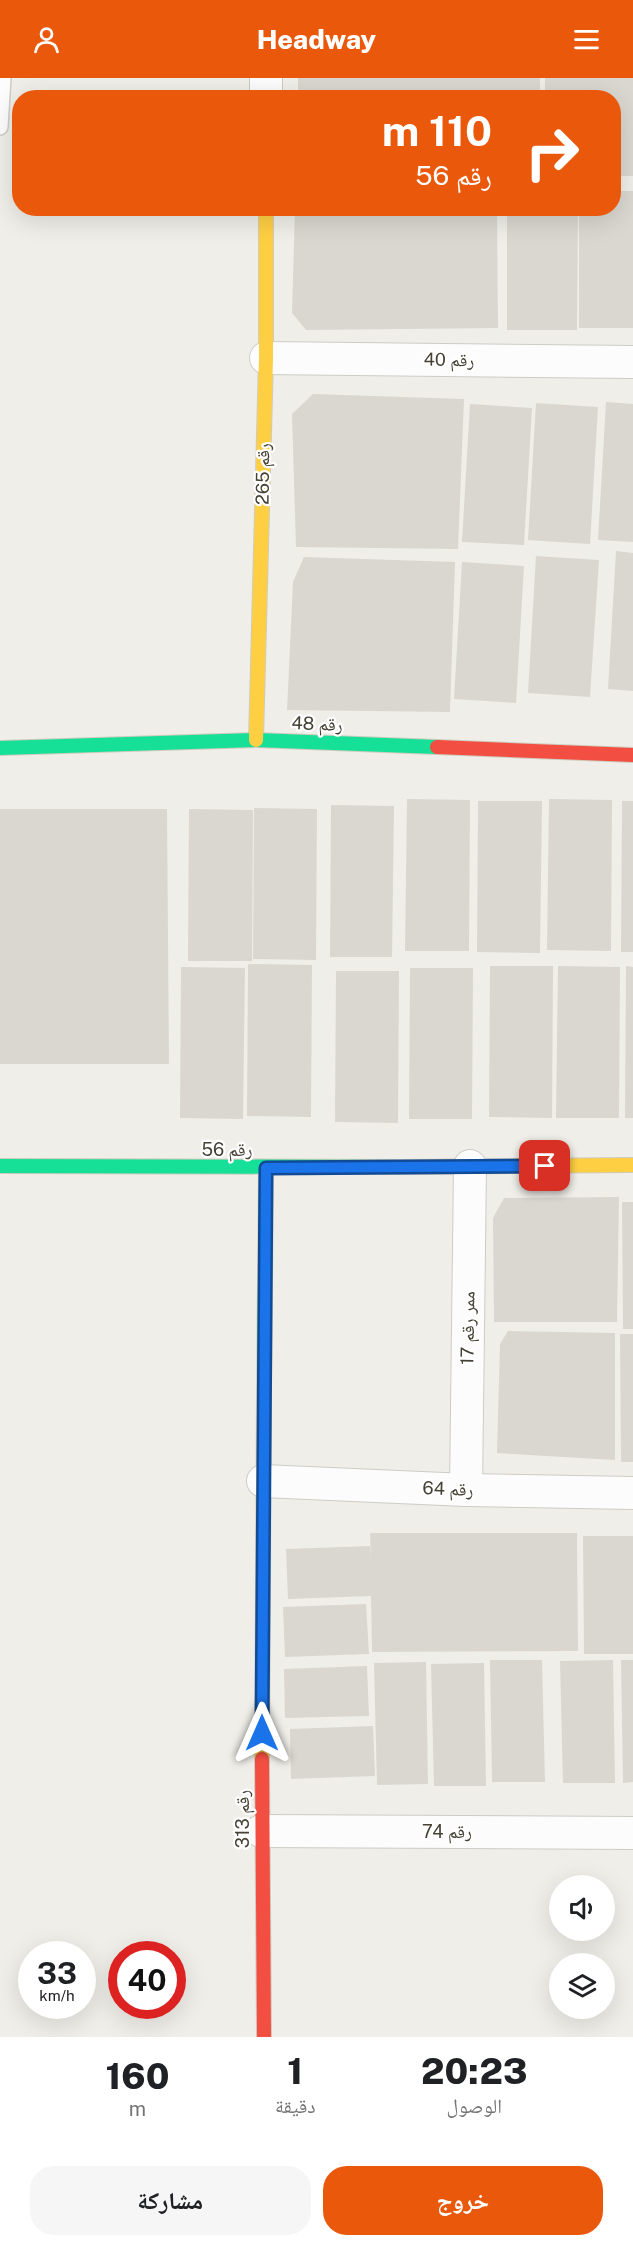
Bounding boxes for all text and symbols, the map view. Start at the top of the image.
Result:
icon: person [30,23,63,56]
text: Headway [257,23,376,55]
icon: menu [570,23,603,56]
text: 110 m [382,106,492,155]
icon: right [513,114,591,192]
text: رقم 56 [415,159,492,191]
street label: رقم 40 [423,349,475,372]
street label: رقم 265 [251,443,276,505]
street label: رقم 48 [291,712,343,737]
street label: رقم 56 [201,1139,253,1162]
pin [519,1140,570,1191]
icon: arrive [528,1149,561,1182]
street label: ممر رقم 17 [456,1291,481,1365]
street label: رقم 64 [422,1477,474,1502]
position arrow [230,1701,294,1765]
street label: رقم 313 [232,1790,255,1848]
street label: رقم 74 [422,1821,472,1844]
map controls [549,1875,615,2019]
button: sound [549,1875,615,1941]
speed limit sign: 40 [108,1941,186,2019]
button: layers [549,1953,615,2019]
text: 33 [37,1955,77,1991]
text: km/h [39,1987,75,2004]
text: 1 [287,2050,303,2092]
text: 20:23 [421,2050,527,2092]
text: 160 [106,2055,169,2097]
text: دقيقة [275,2094,316,2118]
text: الوصول [447,2094,502,2118]
text: m [129,2097,146,2121]
button: مشاركة [30,2166,311,2235]
button: خروج [323,2166,603,2235]

